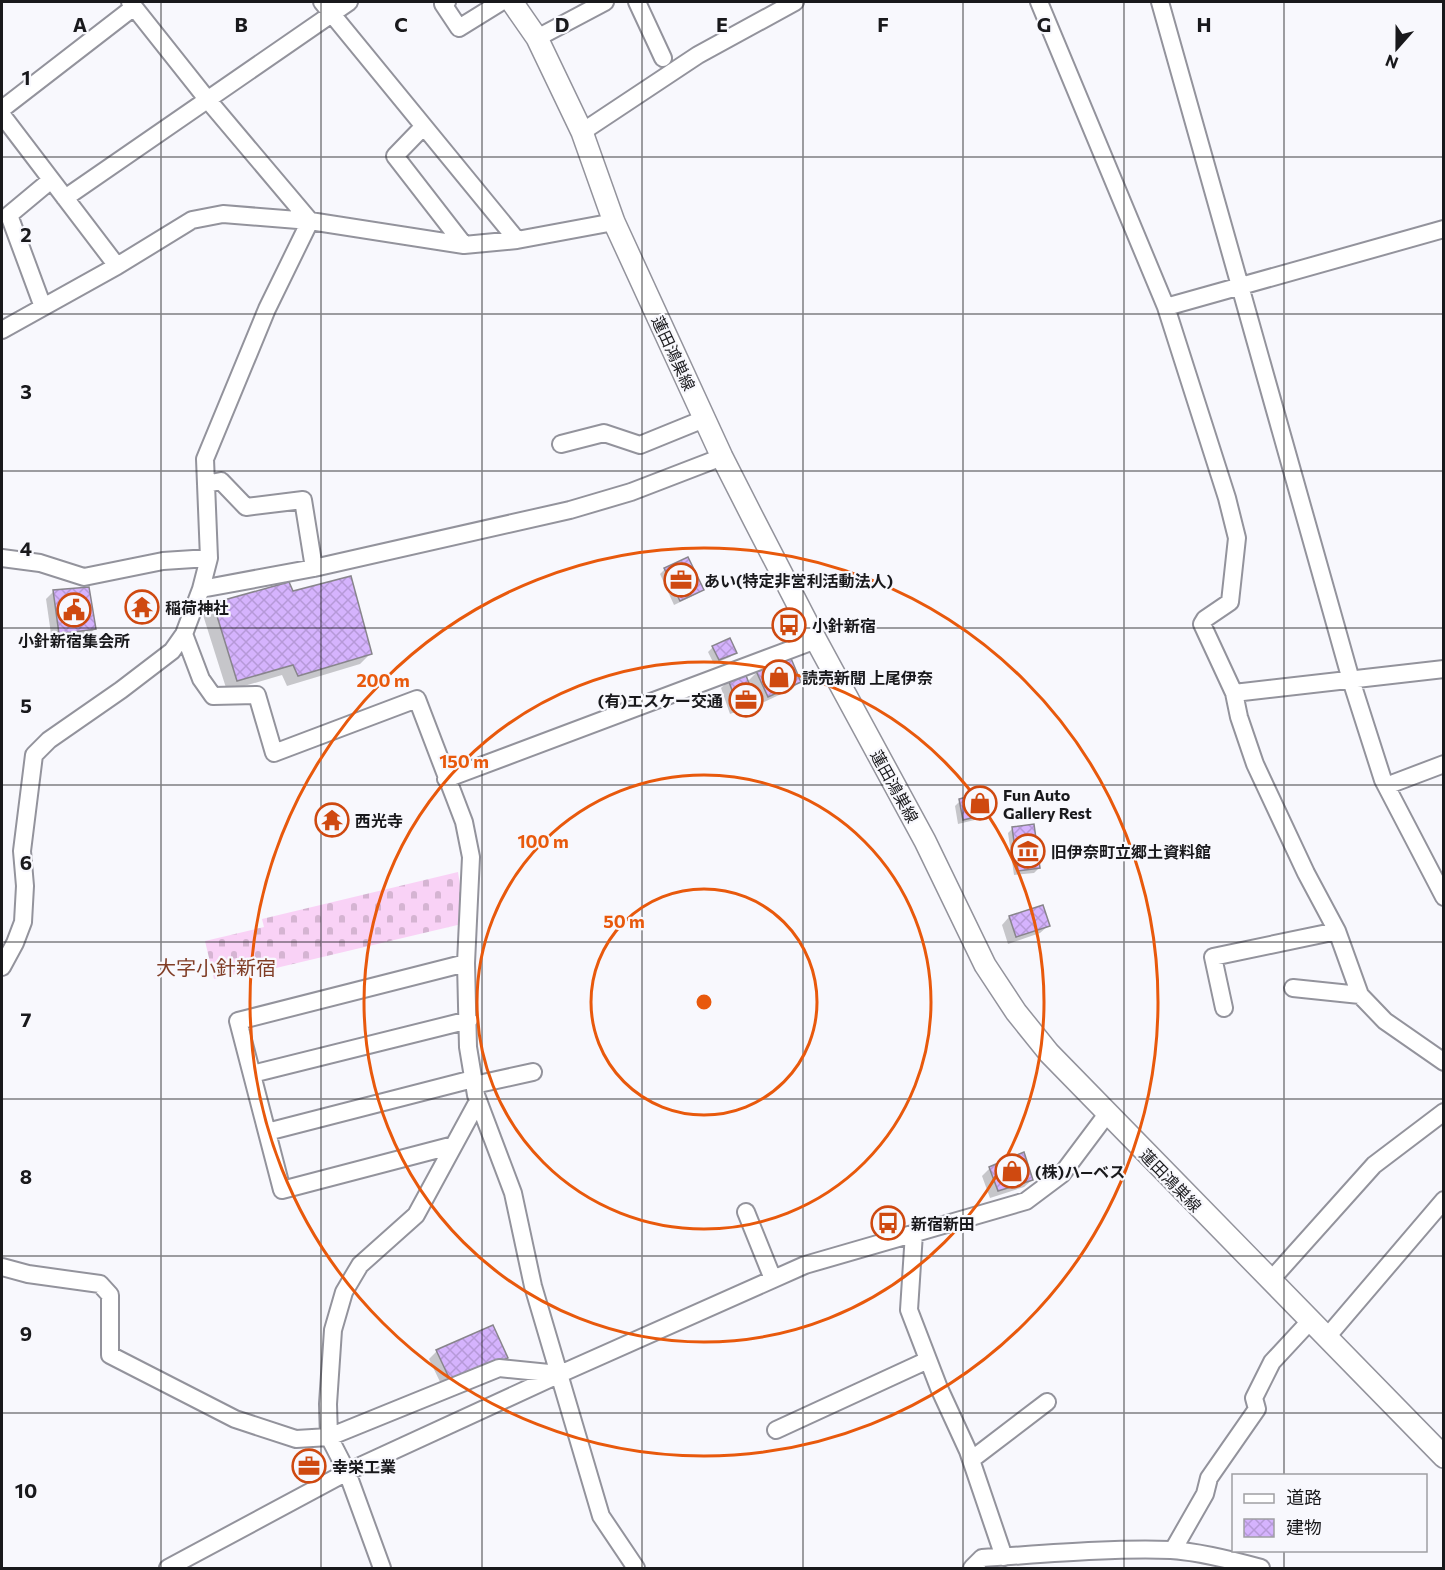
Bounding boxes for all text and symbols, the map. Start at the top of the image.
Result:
text: A [73,12,87,36]
text: B [234,12,248,36]
text: C [394,12,408,36]
text: D [555,12,569,36]
text: E [716,12,728,36]
text: F [877,12,889,36]
text: G [1037,12,1051,36]
text: H [1197,12,1212,36]
north arrow [1367,18,1427,78]
text: N [1382,51,1400,73]
text: 1 [21,65,31,89]
text: 2 [20,222,32,246]
street label: 蓮田鴻巣線 [648,313,700,393]
text: 3 [20,379,32,403]
text: 4 [20,536,32,560]
office icon: あい(特定非営利活動法人) [663,562,699,598]
place label: あい(特定非営利活動法人) [704,571,893,590]
temple icon: 稲荷神社 [124,589,160,625]
public building icon: 小針新宿集会所 [56,592,92,628]
place label: 稲荷神社 [165,598,229,617]
bus stop icon: 小針新宿 [771,607,807,643]
place label: 小針新宿 [812,616,876,635]
place label: 小針新宿集会所 [18,631,130,650]
shop icon: 読売新聞 上尾伊奈 [761,659,797,695]
place label: 読売新聞 上尾伊奈 [802,668,933,687]
text: 200 m [356,669,410,691]
office icon: (有)エスケー交通 [728,682,764,718]
place label: (有)エスケー交通 [598,691,723,710]
text: 5 [20,693,32,717]
street label: 蓮田鴻巣線 [867,746,923,826]
text: 150 m [439,750,489,772]
shop icon: Fun Auto Gallery Rest [962,785,998,821]
place label: Fun Auto Gallery Rest [1003,785,1092,822]
temple icon: 西光寺 [314,802,350,838]
place label: 西光寺 [355,811,403,830]
text: 100 m [517,830,569,852]
museum icon: 旧伊奈町立郷土資料館 [1010,833,1046,869]
place label: 旧伊奈町立郷土資料館 [1051,842,1211,861]
text: 6 [20,850,32,874]
text: 50 m [603,910,645,932]
district label: 大字小針新宿 [156,955,276,979]
centre of rings [694,992,714,1012]
text: 7 [21,1007,32,1031]
street label: 蓮田鴻巣線 [1136,1145,1206,1215]
shop icon: (株)ハ―ベス [994,1153,1030,1189]
place label: (株)ハ―ベス [1035,1162,1125,1181]
text: 8 [20,1164,32,1188]
bus stop icon: 新宿新田 [870,1205,906,1241]
place label: 新宿新田 [911,1214,975,1233]
text: 9 [20,1321,32,1345]
office icon: 幸栄工業 [291,1448,327,1484]
place label: 幸栄工業 [332,1457,396,1476]
legend [1232,1474,1427,1552]
text: 10 [15,1478,37,1502]
text: 道路 [1286,1486,1322,1508]
text: 建物 [1286,1516,1322,1538]

